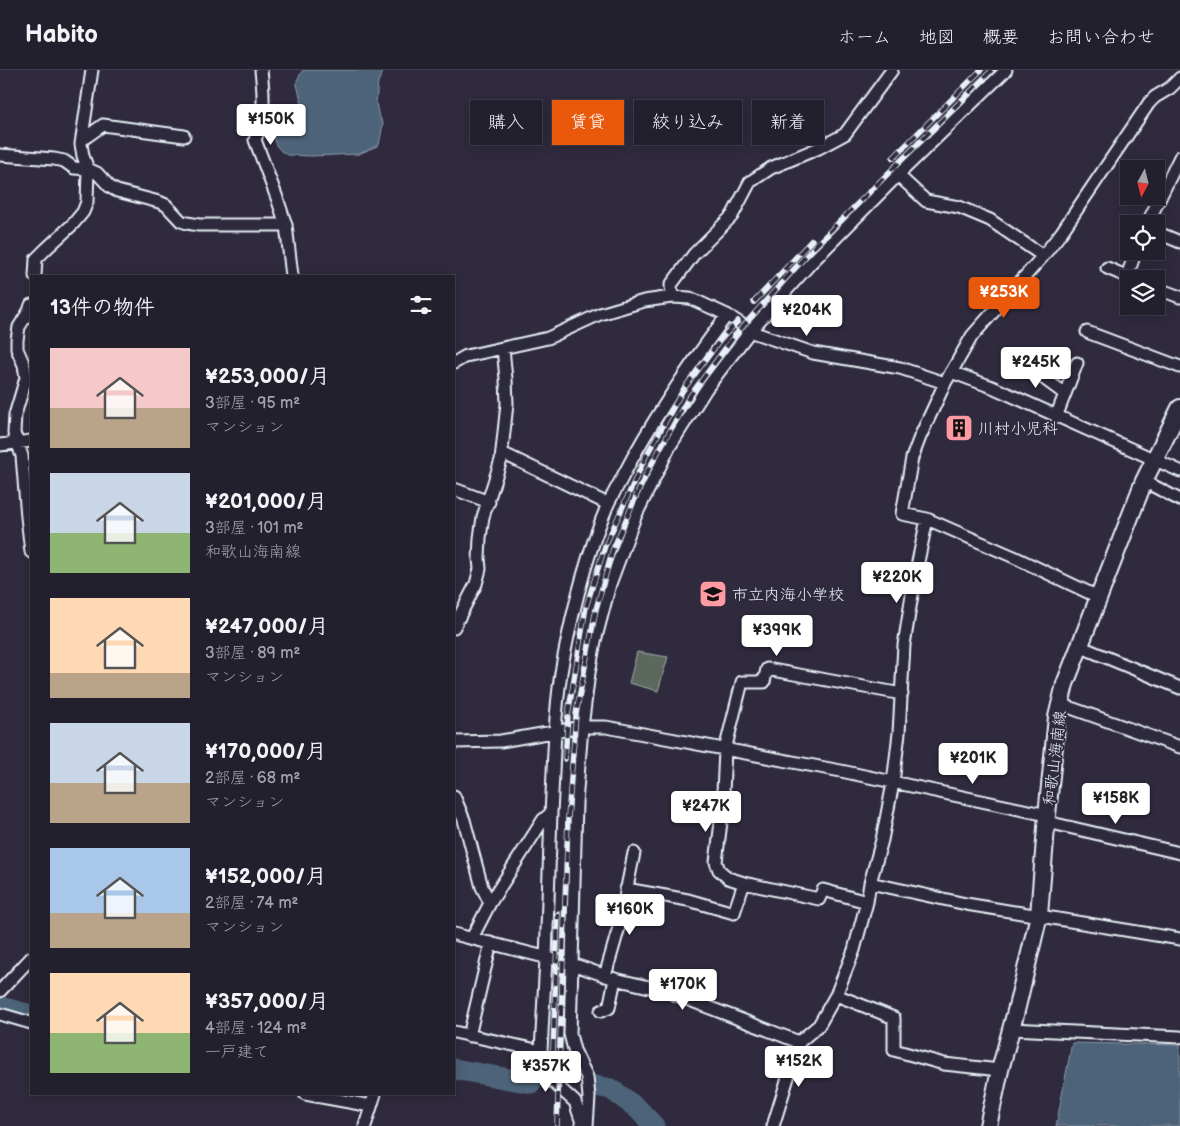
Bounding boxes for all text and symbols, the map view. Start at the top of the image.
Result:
text: Habito [25,20,98,49]
text: ホーム [838,27,891,48]
text: 地図 [919,27,955,48]
text: 概要 [983,27,1019,48]
text: お問い合わせ [1047,27,1155,48]
chip: 購入 [470,100,542,145]
chip: 賃貸 [552,100,624,145]
chip: 絞り込み [634,100,742,145]
chip: 新着 [752,100,824,145]
pin: ¥150K [236,104,306,146]
text: ¥150K [248,110,294,129]
north arrow [1120,160,1165,205]
map controls [1120,160,1165,315]
button: locate [1120,215,1165,260]
button: layers [1120,270,1165,315]
pin: ¥253K [969,276,1039,319]
text: ¥253K [980,283,1028,302]
icon: filters [407,291,435,319]
pin: ¥204K [772,294,842,337]
text: 13件の物件 [50,295,155,320]
text: ¥204K [782,301,832,320]
pin: ¥245K [1001,346,1071,389]
text: ¥245K [1012,353,1060,372]
text: ¥253,000/月 [205,364,330,389]
icon: home [90,368,150,428]
text: 3部屋 · 95 m² [205,394,300,413]
building icon: 川村小児科 [944,413,974,443]
text: マンション [205,418,284,437]
place label: 川村小児科 [978,420,1058,439]
text: ¥201,000/月 [205,489,327,514]
icon: home [90,493,150,553]
text: 3部屋 · 101 m² [205,519,304,538]
text: 和歌山海南線 [205,543,301,562]
pin: ¥220K [862,562,932,604]
text: ¥220K [872,568,922,587]
school or university icon: 市立内海小学校 [698,579,728,609]
place label: 市立内海小学校 [732,586,844,605]
text: ¥247,000/月 [205,614,329,639]
pin: ¥399K [742,614,812,657]
icon: home [90,618,150,678]
text: ¥399K [753,621,801,640]
text: 3部屋 · 89 m² [205,644,300,663]
text: マンション [205,668,284,687]
street label: 和歌山海南線 [1040,709,1071,807]
text: ¥170,000/月 [205,739,326,764]
pin: ¥201K [938,742,1008,785]
icon: home [90,743,150,803]
text: ¥201K [950,749,996,768]
text: 2部屋 · 68 m² [205,769,300,788]
pin: ¥158K [1081,782,1151,825]
text: ¥158K [1093,789,1139,808]
pin: ¥247K [671,790,741,833]
text: マンション [205,793,284,812]
text: ¥247K [682,797,730,816]
text: ¥152,000/月 [205,864,326,889]
icon: home [90,868,150,928]
text: 2部屋 · 74 m² [205,894,299,913]
pin: ¥160K [595,894,665,936]
text: ¥160K [606,900,654,919]
text: マンション [205,918,284,937]
pin: ¥170K [648,968,718,1011]
text: ¥170K [660,975,706,994]
text: ¥357,000/月 [205,989,329,1014]
icon: home [90,993,150,1053]
text: 4部屋 · 124 m² [205,1019,307,1038]
text: 一戸建て [205,1043,269,1062]
pin: ¥152K [764,1046,834,1088]
pin: ¥357K [511,1050,581,1093]
text: ¥152K [776,1052,822,1071]
text: ¥357K [522,1057,570,1076]

